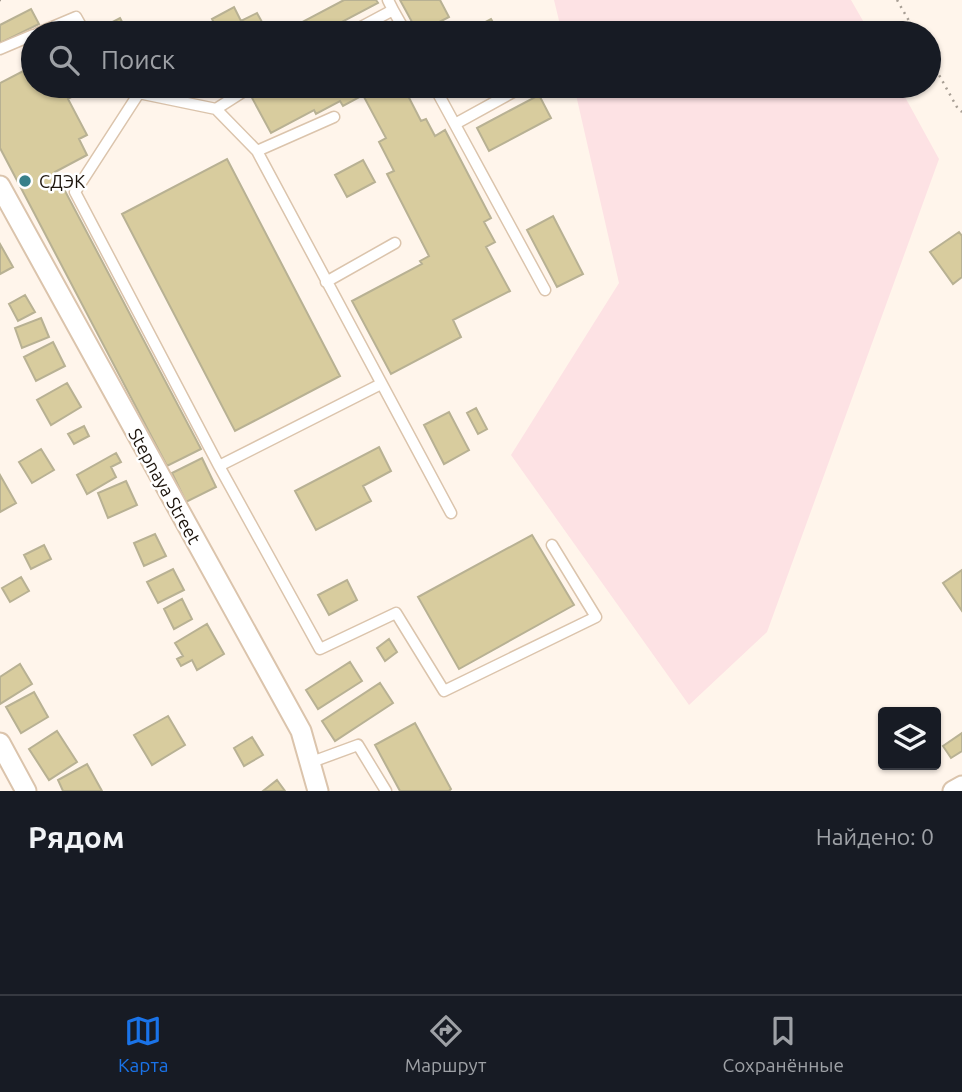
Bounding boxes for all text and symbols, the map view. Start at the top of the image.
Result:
search box [21,21,941,98]
icon: search [45,41,83,79]
text: Поиск [101,45,175,74]
place label: СДЭК [39,171,85,191]
marker: СДЭК [17,173,33,189]
street label: Stepnaya Street [125,425,205,547]
map controls [878,707,941,770]
button: layers [878,707,941,770]
text: Рядом [28,820,124,854]
text: Найдено: 0 [816,824,934,849]
tab: Карта [118,1012,169,1076]
tab: Маршрут [405,1012,487,1076]
tab: Сохранённые [723,1012,844,1076]

